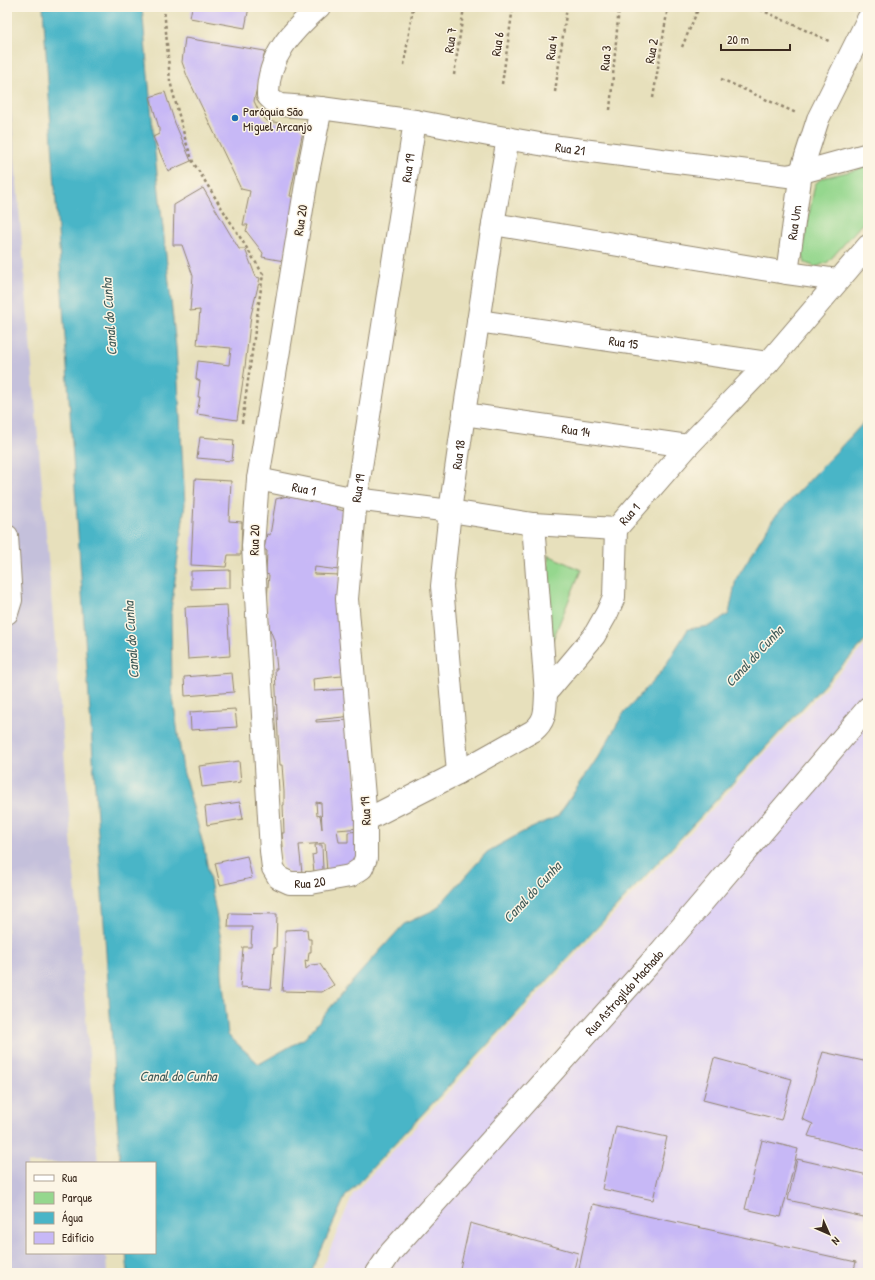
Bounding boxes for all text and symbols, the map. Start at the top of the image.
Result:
street label: Rua 7 [439,26,461,54]
scale bar [721,26,790,52]
street label: Rua 6 [486,31,508,57]
text: 20 m [727,31,749,48]
street label: Rua 4 [541,35,561,61]
street label: Rua 2 [640,37,662,65]
street label: Rua 3 [595,45,615,71]
place label: Paróquia São Miguel Arcanjo [243,102,312,135]
marker: Paróquia São Miguel Arcanjo [230,113,240,123]
street label: Rua 21 [554,138,586,159]
street label: Rua 19 [397,152,419,184]
street label: Rua 20 [289,203,311,237]
street label: Rua Um [783,204,805,241]
water label: Canal do Cunha [96,276,121,356]
street label: Rua 15 [608,331,640,353]
street label: Rua 14 [560,419,592,441]
street label: Rua 18 [447,438,469,471]
street label: Rua 19 [347,472,369,503]
street label: Rua 1 [291,477,318,500]
street label: Rua 1 [614,499,644,529]
street label: Rua 20 [244,524,264,556]
water label: Canal do Cunha [118,599,143,679]
water label: Canal do Cunha [720,620,788,690]
street label: Rua 19 [355,796,375,826]
water label: Canal do Cunha [498,856,566,926]
street label: Rua 20 [294,872,327,892]
street label: Rua Astrogildo Machado [581,946,667,1039]
water label: Canal do Cunha [139,1066,218,1085]
legend [26,1162,156,1254]
text: Rua [62,1169,77,1186]
text: Parque [62,1189,92,1206]
text: Água [62,1209,83,1226]
north arrow [809,1214,849,1254]
text: Edifício [62,1229,94,1246]
text: N [829,1234,843,1248]

